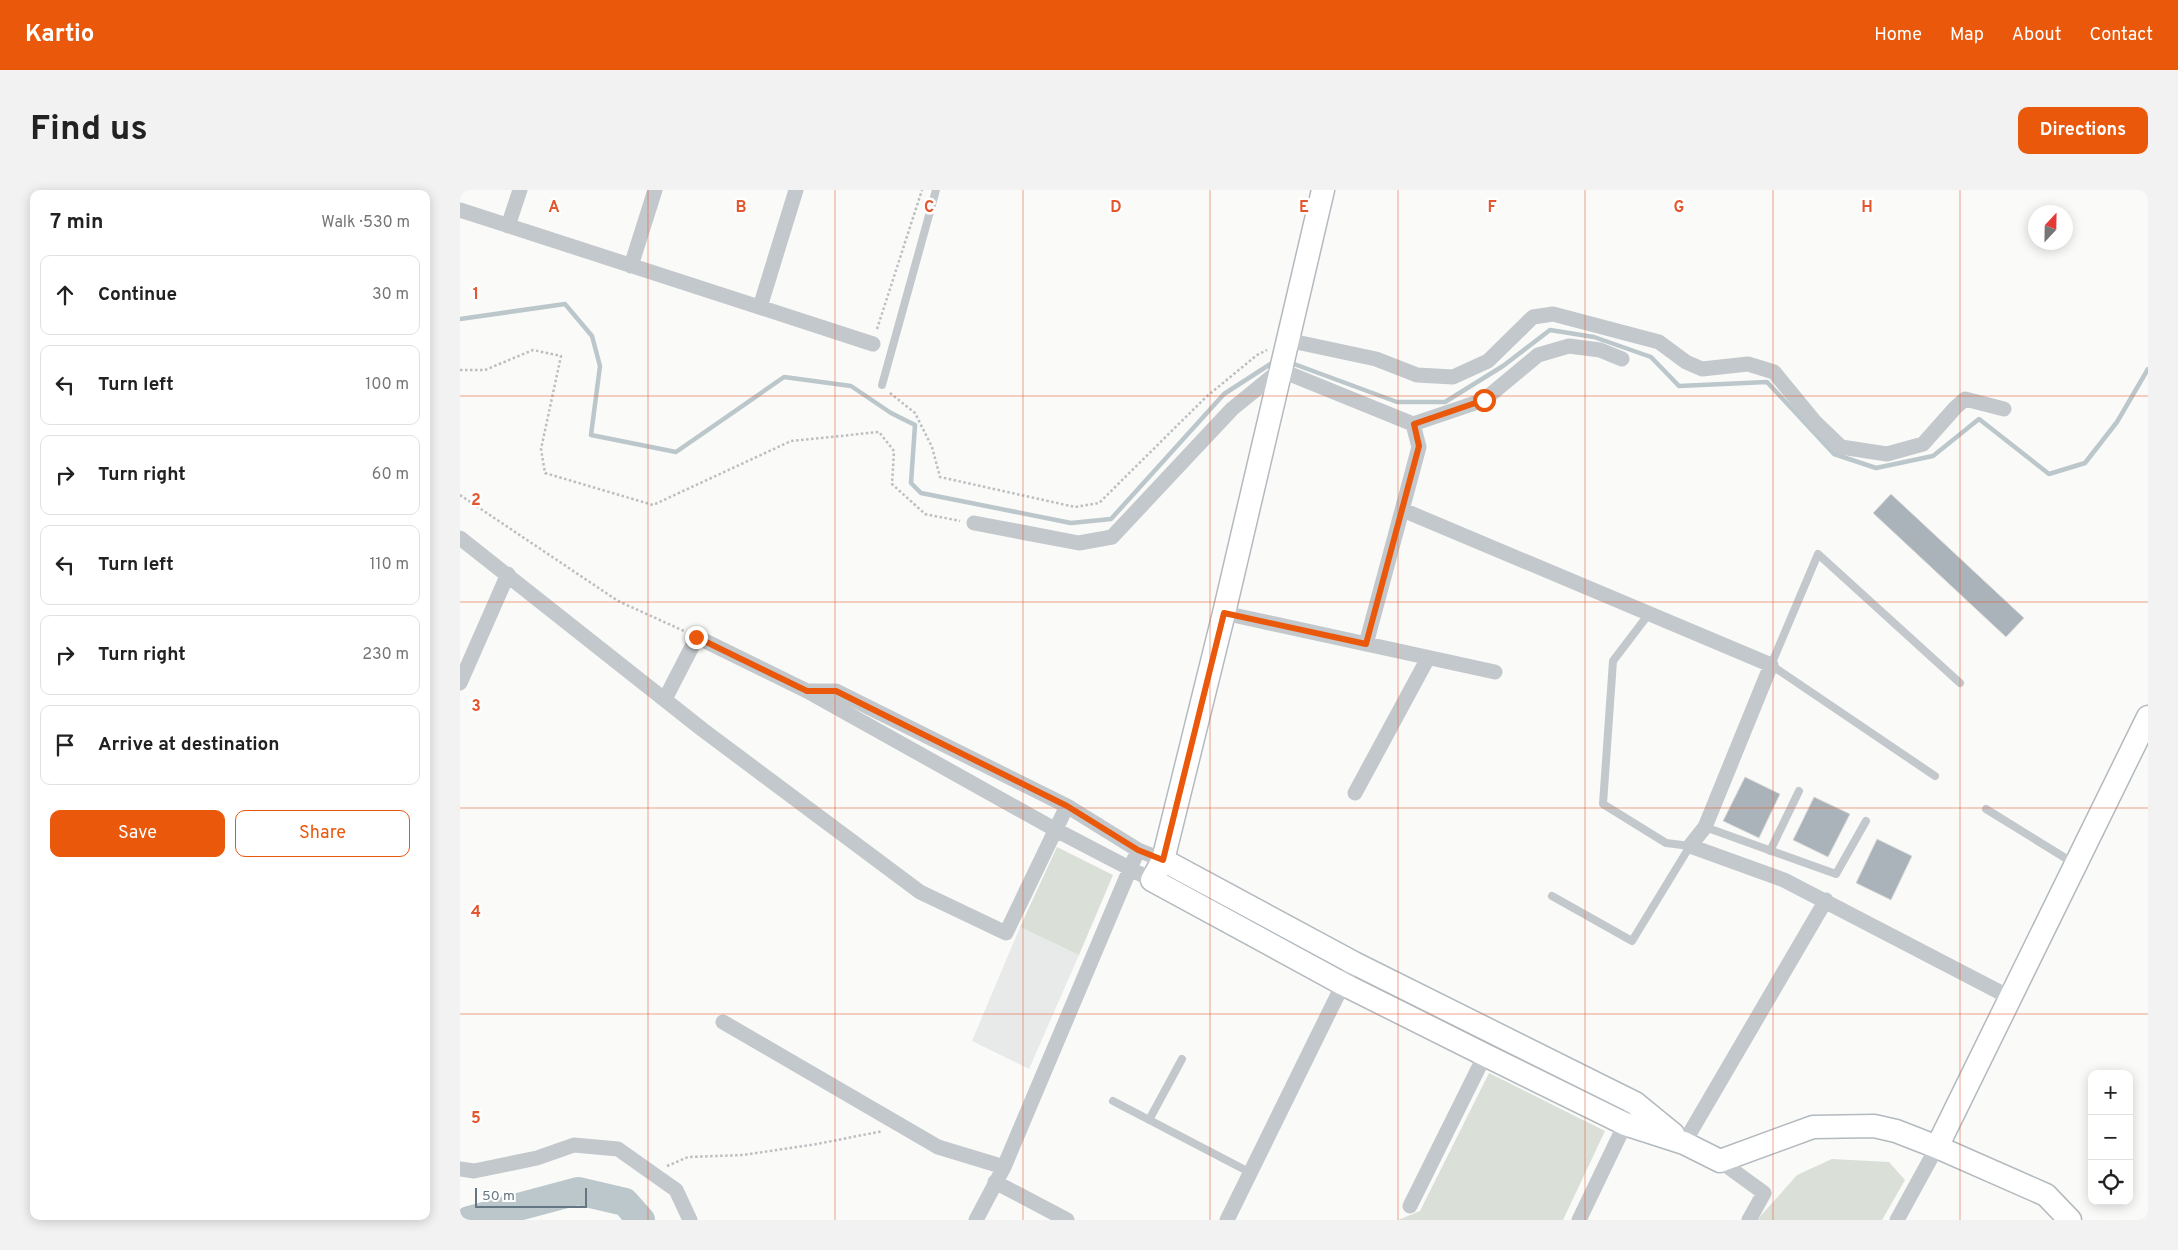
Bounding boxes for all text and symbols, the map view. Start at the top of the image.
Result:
text: Kartio [25,20,94,50]
text: Home [1874,24,1922,47]
text: Map [1950,24,1984,47]
text: About [2012,24,2061,47]
text: Contact [2089,24,2153,47]
button: Directions [2018,107,2148,154]
text: Find us [30,108,148,152]
text: A [548,198,560,218]
text: B [735,198,747,218]
text: C [924,198,934,218]
text: D [1110,198,1122,218]
text: E [1299,198,1309,218]
text: F [1487,198,1497,218]
text: G [1674,198,1684,218]
text: H [1861,198,1873,218]
north arrow [2028,205,2073,250]
text: 7 min [50,209,103,236]
text: Walk · 530 m [321,213,410,233]
icon: ahead [51,281,79,309]
text: Continue [98,283,177,307]
text: 30 m [372,285,409,305]
text: 1 [473,285,479,305]
icon: left [51,371,79,399]
text: Turn left [98,373,174,397]
text: 100 m [365,375,409,395]
route start [1473,389,1496,412]
icon: right [51,461,79,489]
text: Turn right [98,463,186,487]
text: 60 m [372,465,409,485]
text: 2 [471,491,481,511]
icon: left [51,551,79,579]
text: Turn left [98,553,174,577]
text: 110 m [369,555,409,575]
route end [685,626,708,649]
icon: right [51,641,79,669]
text: Turn right [98,643,186,667]
text: 230 m [362,645,409,665]
text: 3 [471,697,481,717]
icon: arrive [51,731,79,759]
text: Arrive at destination [98,733,279,757]
button: Save [50,810,225,857]
button: Share [235,810,410,857]
text: 4 [471,903,481,923]
map controls [2088,1070,2133,1205]
button: + [2088,1070,2133,1115]
text: 5 [471,1109,481,1129]
button: − [2088,1115,2133,1160]
button: locate [2088,1160,2133,1205]
scale bar [475,1185,588,1208]
text: 50 m [482,1188,515,1205]

